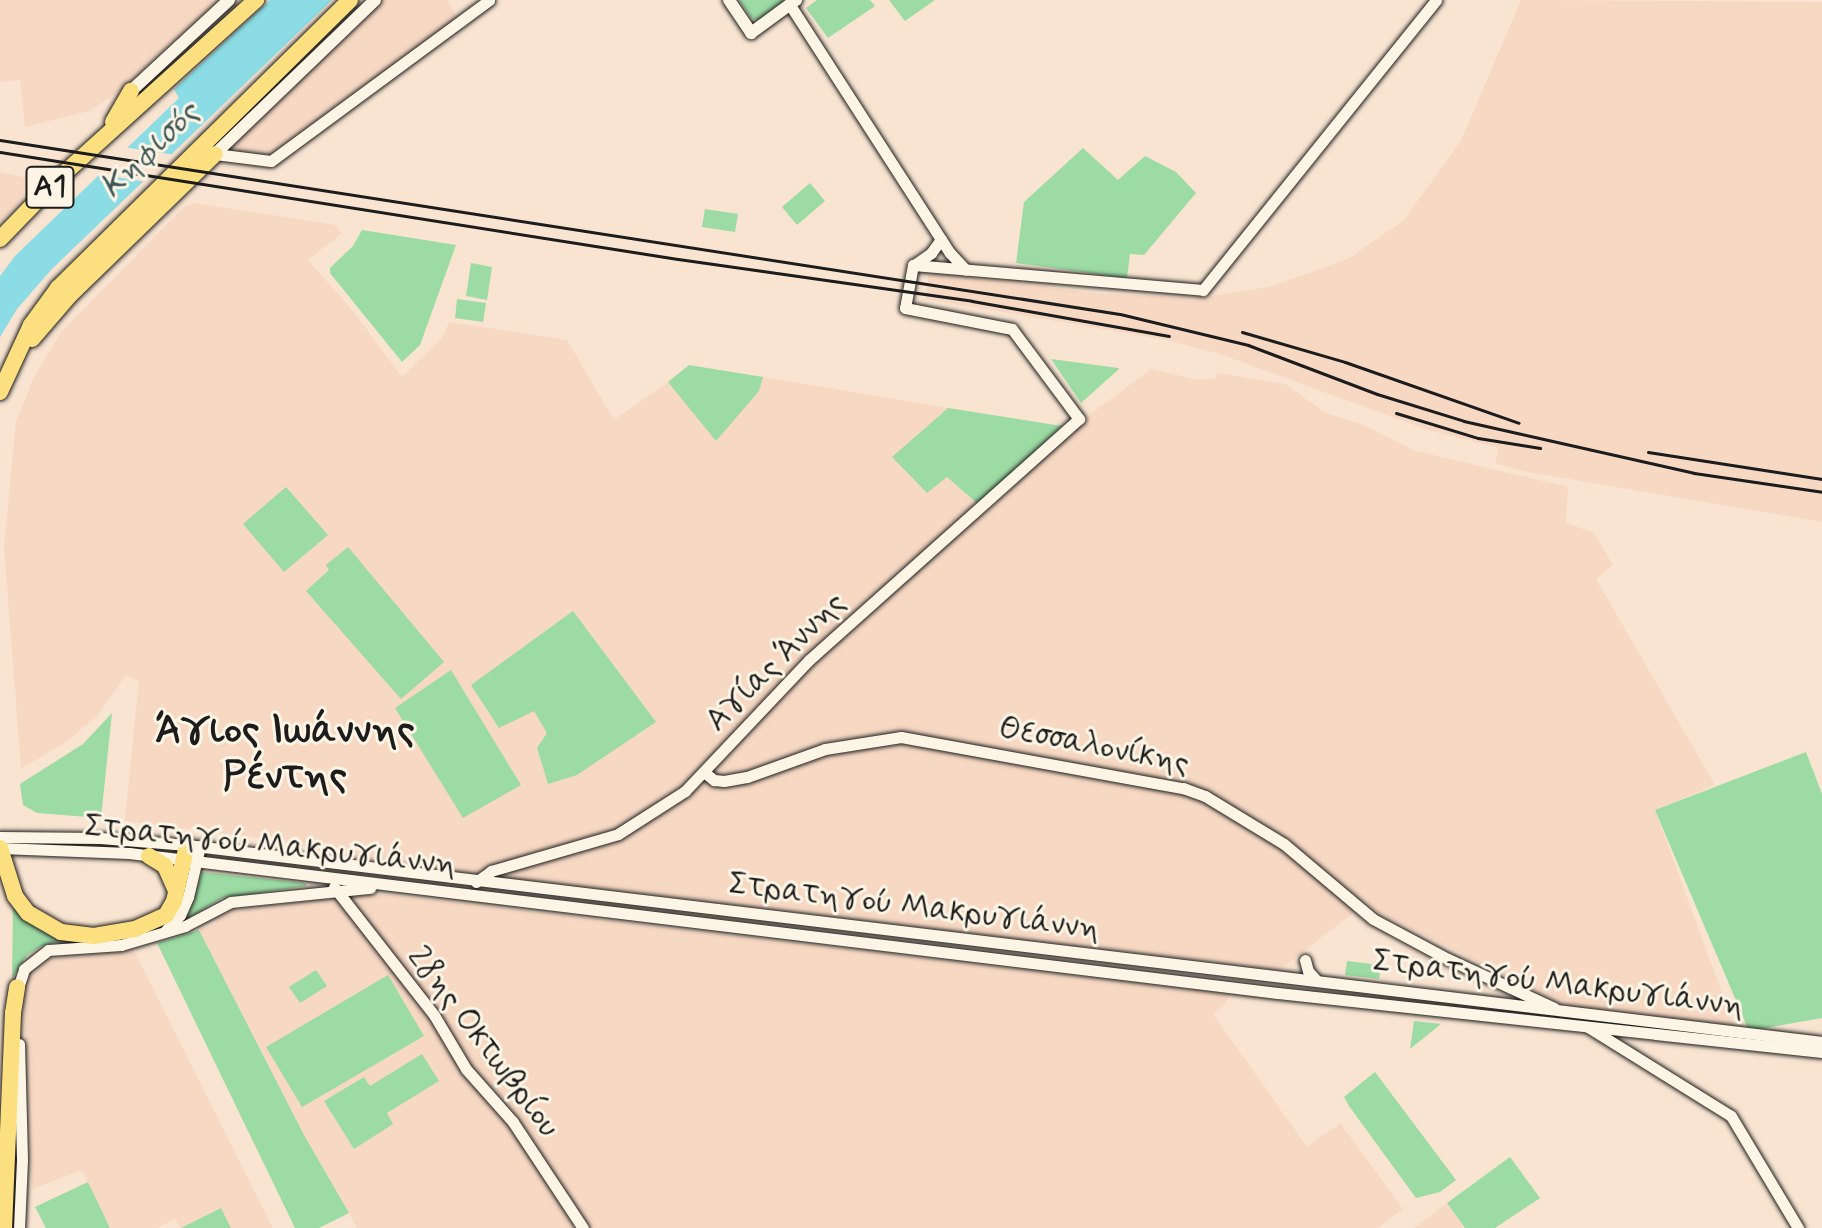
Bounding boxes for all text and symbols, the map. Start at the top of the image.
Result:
water label: Κηφισός [92,93,208,207]
road number: Α1 [24,161,76,213]
street label: Αγίας Άννης [698,584,854,740]
district label: Άγιος Ιωάννης Ρέντης [155,707,415,801]
street label: Θεσσαλονίκης [996,709,1192,783]
street label: Στρατηγού Μακρυγιάννη [82,807,458,885]
street label: Στρατηγού Μακρυγιάννη [726,865,1102,949]
street label: 28ης Οκτωβρίου [399,939,567,1145]
street label: Στρατηγού Μακρυγιάννη [1370,942,1746,1026]

